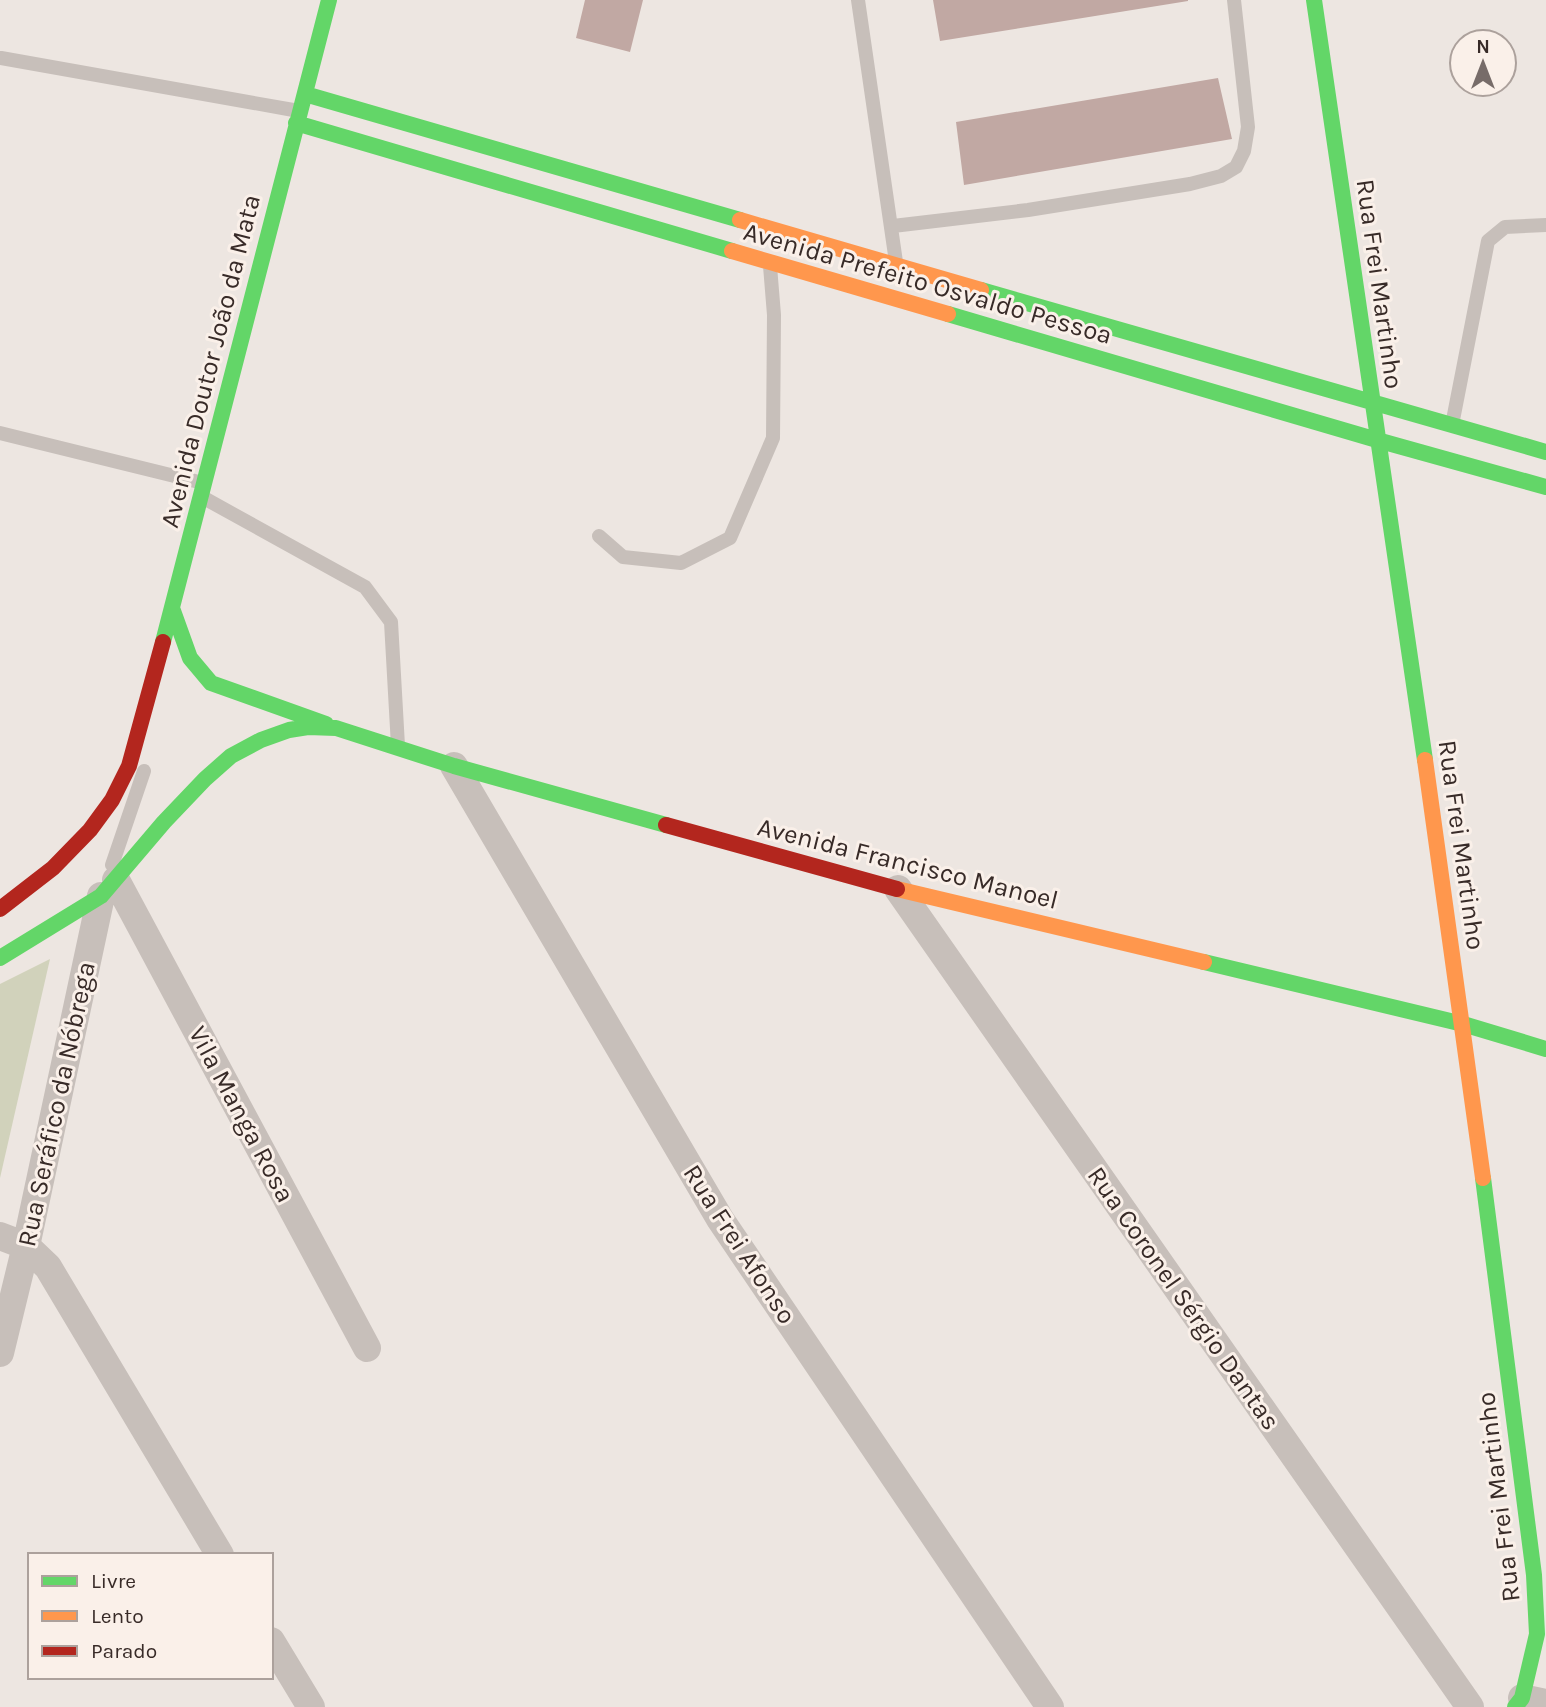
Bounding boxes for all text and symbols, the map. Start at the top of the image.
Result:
north arrow [1448,28,1518,98]
text: N [1476,36,1490,58]
street label: Rua Frei Martinho [1349,177,1410,391]
street label: Avenida Doutor João da Mata [154,191,267,531]
street label: Avenida Prefeito Osvaldo Pessoa [740,216,1116,351]
street label: Rua Frei Martinho [1431,738,1492,952]
street label: Avenida Francisco Manoel [754,811,1061,916]
street label: Rua Seráfico da Nóbrega [11,959,102,1249]
street label: Vila Manga Rosa [182,1021,301,1208]
street label: Rua Frei Afonso [677,1159,803,1330]
street label: Rua Coronel Sérgio Dantas [1081,1161,1286,1436]
street label: Rua Frei Martinho [1470,1390,1527,1604]
legend [28,1553,273,1679]
text: Livre [91,1569,136,1593]
text: Lento [91,1604,144,1628]
text: Parado [91,1639,157,1663]

